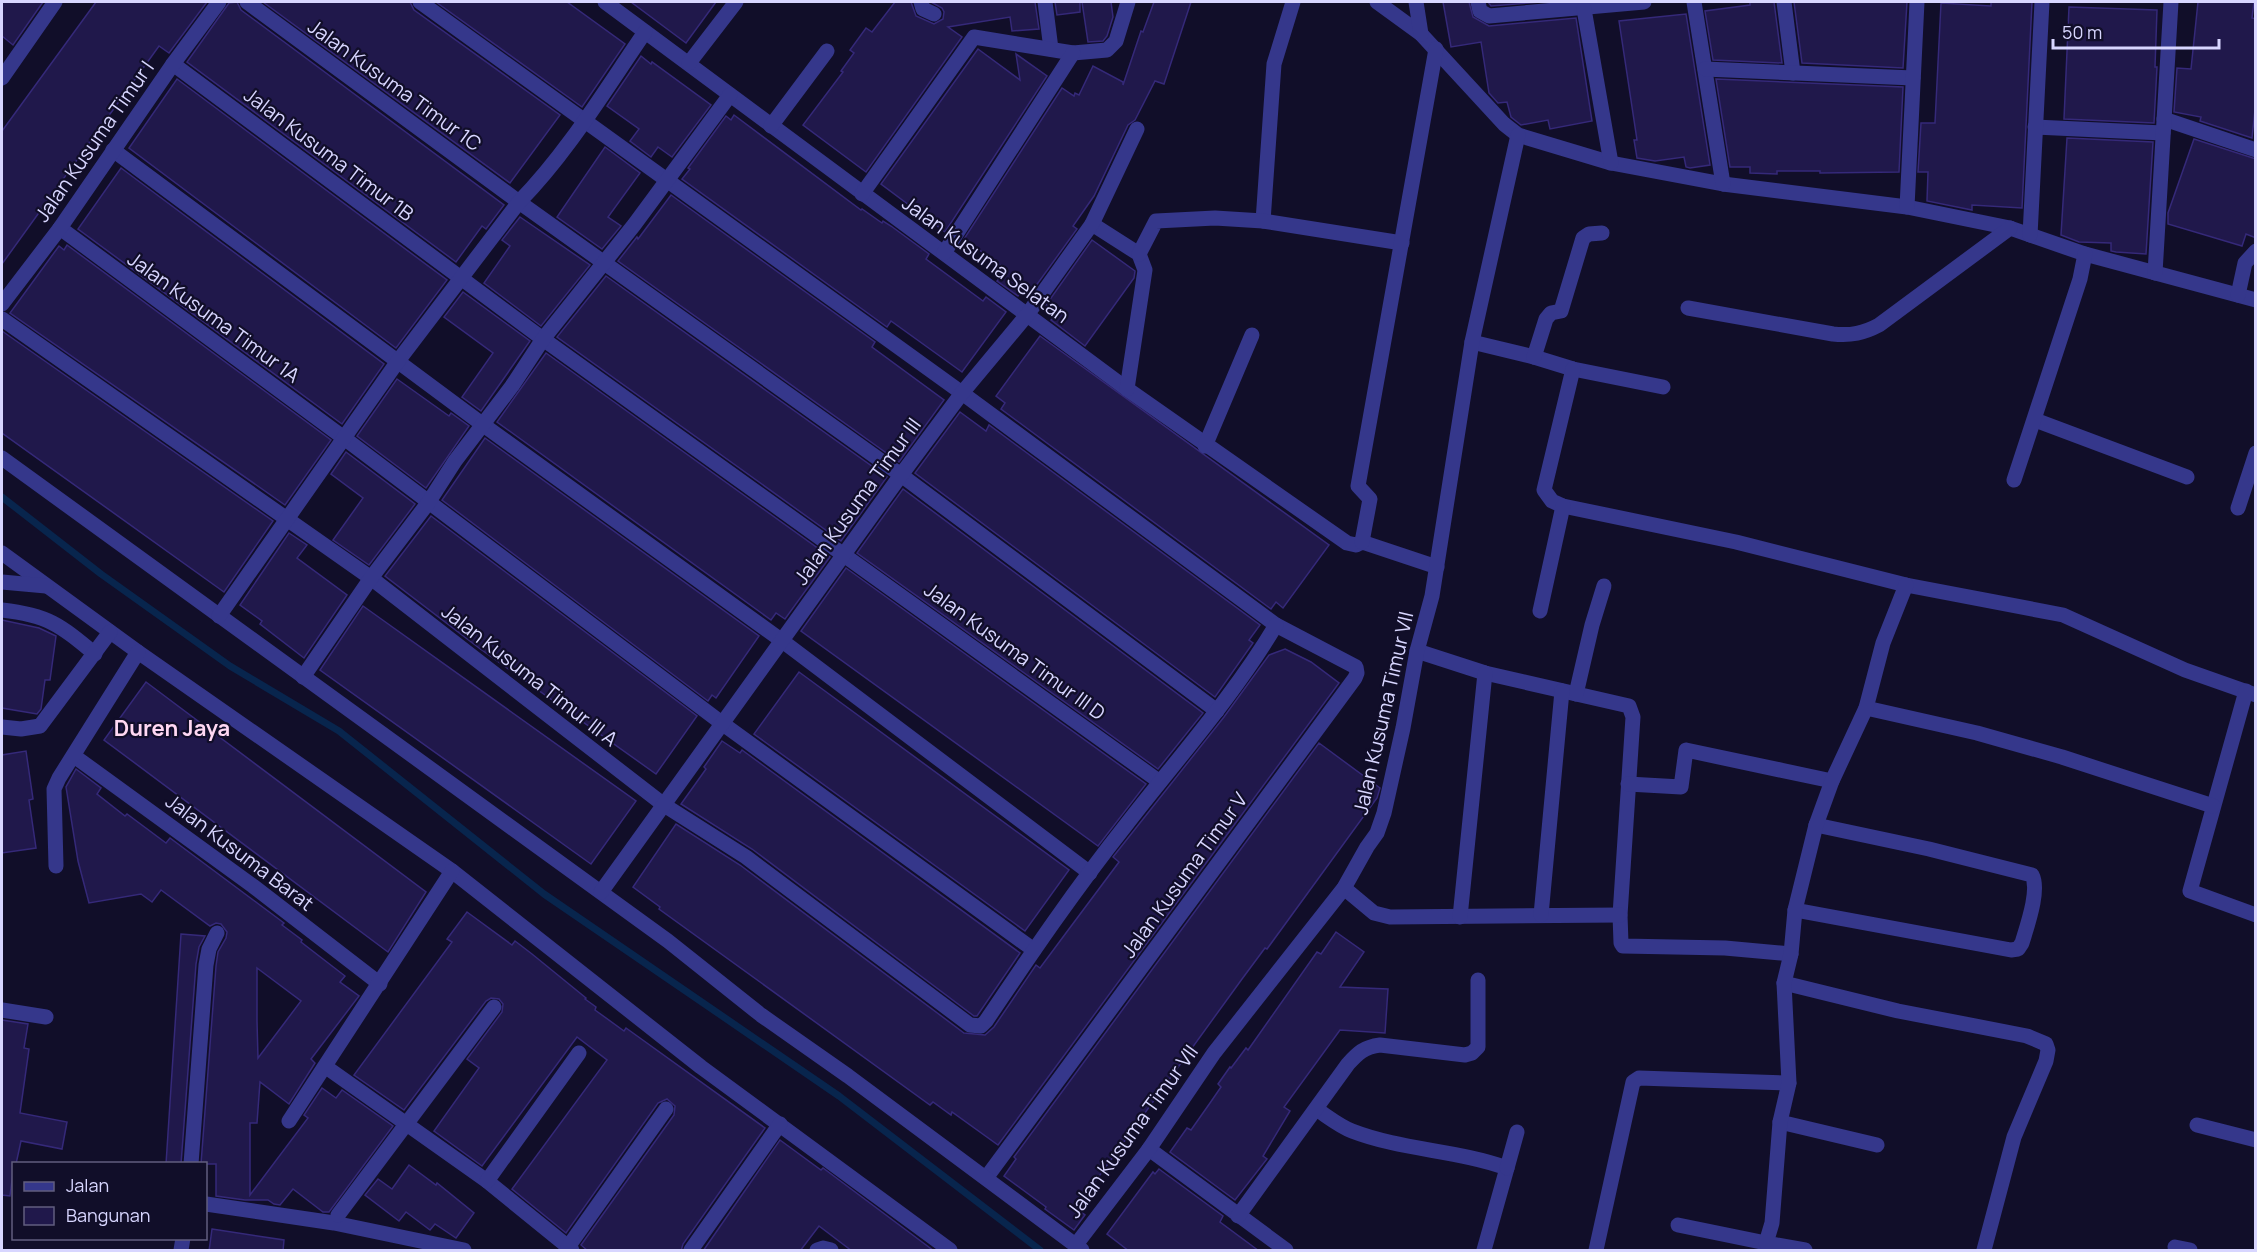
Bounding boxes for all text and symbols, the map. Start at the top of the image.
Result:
scale bar [2053,12,2220,50]
street label: Jalan Kusuma Timur 1C [303,13,487,157]
text: 50 m [2062,20,2102,44]
street label: Jalan Kusuma Timur I [28,55,160,227]
street label: Jalan Kusuma Timur 1B [239,81,419,227]
street label: Jalan Kusuma Selatan [897,189,1075,329]
street label: Jalan Kusuma Timur 1A [122,245,306,389]
street label: Jalan Kusuma Timur III [787,412,927,590]
street label: Jalan Kusuma Timur III D [919,576,1111,726]
street label: Jalan Kusuma Timur III A [436,598,624,753]
street label: Jalan Kusuma Timur VII [1346,609,1420,817]
district label: Duren Jaya [114,713,230,743]
street label: Jalan Kusuma Barat [160,787,320,917]
street label: Jalan Kusuma Timur V [1115,787,1253,963]
street label: Jalan Kusuma Timur VII [1060,1039,1204,1223]
legend [12,1162,207,1240]
text: Jalan [66,1173,109,1197]
text: Bangunan [66,1203,150,1227]

